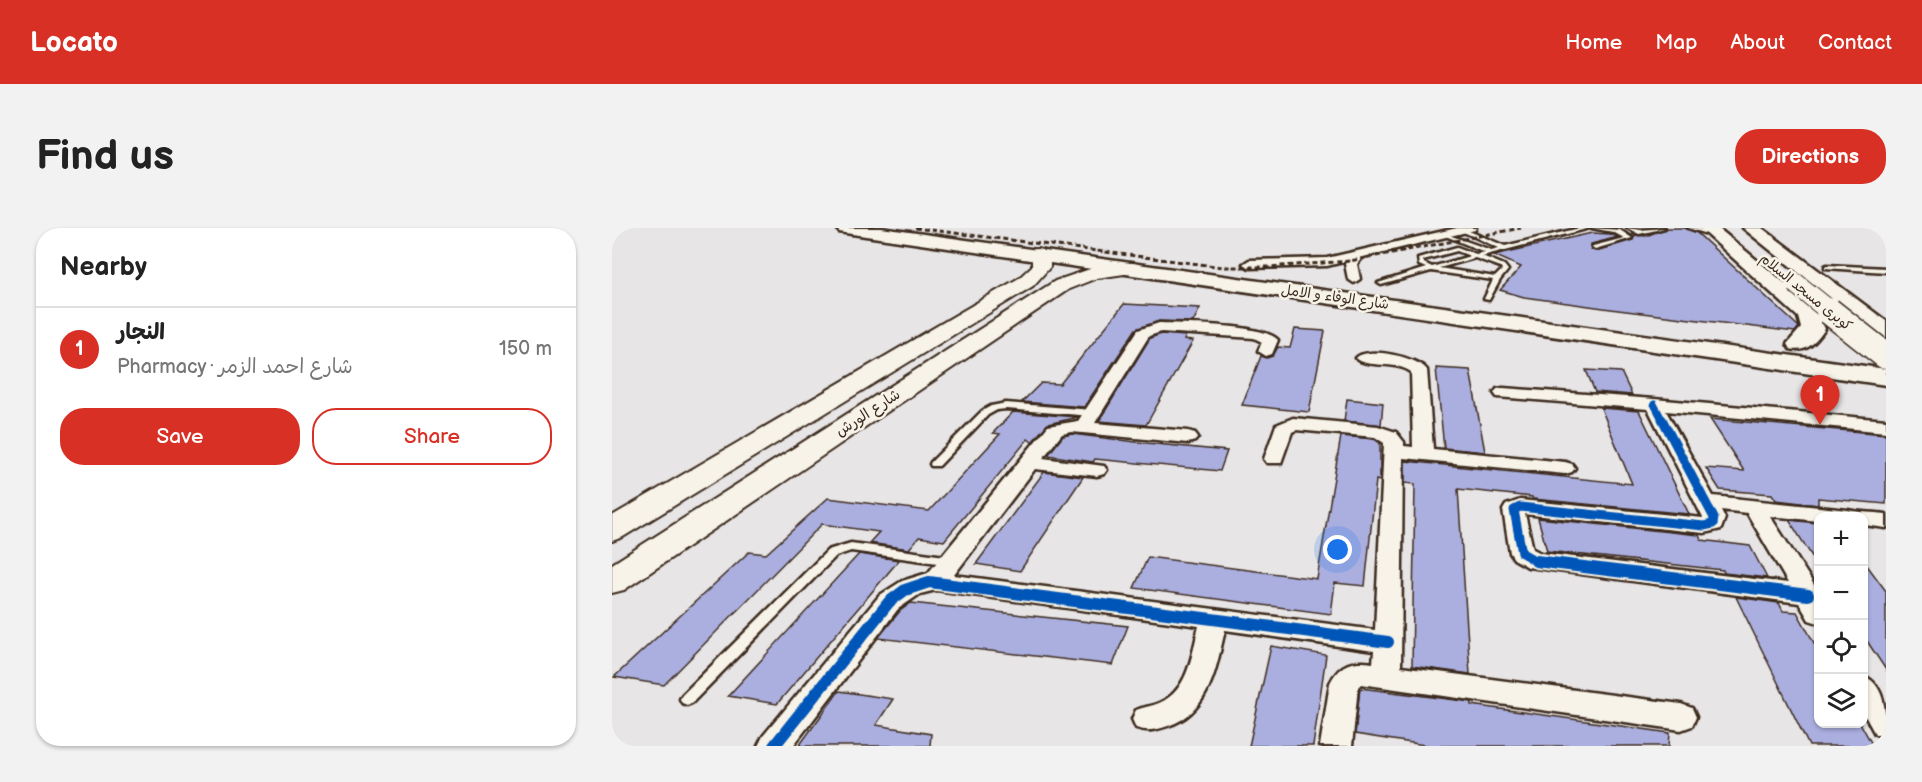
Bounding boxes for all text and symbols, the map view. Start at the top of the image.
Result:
text: Locato [30,26,118,59]
text: Home [1565,30,1622,55]
text: Map [1655,30,1697,55]
text: About [1730,30,1785,55]
text: Contact [1818,30,1892,55]
button: Directions [1735,129,1886,184]
text: Find us [36,131,174,182]
street label: كوبرى مسجد السلام [1755,250,1856,336]
text: Nearby [60,252,147,283]
street label: شارع الوفاء و الامل [1280,281,1390,314]
text: النجار [117,319,165,346]
text: 1 [75,337,84,361]
text: 150 m [499,337,552,361]
text: Pharmacy · شارع احمد الزمر [117,355,353,379]
pin: 1 [1800,376,1840,425]
street label: شارع الورش [832,385,904,441]
button: Save [60,408,300,465]
button: Share [312,408,552,465]
map controls [1814,512,1868,728]
button: + [1814,512,1868,566]
your location [1323,535,1352,564]
button: − [1814,566,1868,620]
button: locate [1814,620,1868,674]
button: layers [1814,674,1868,728]

